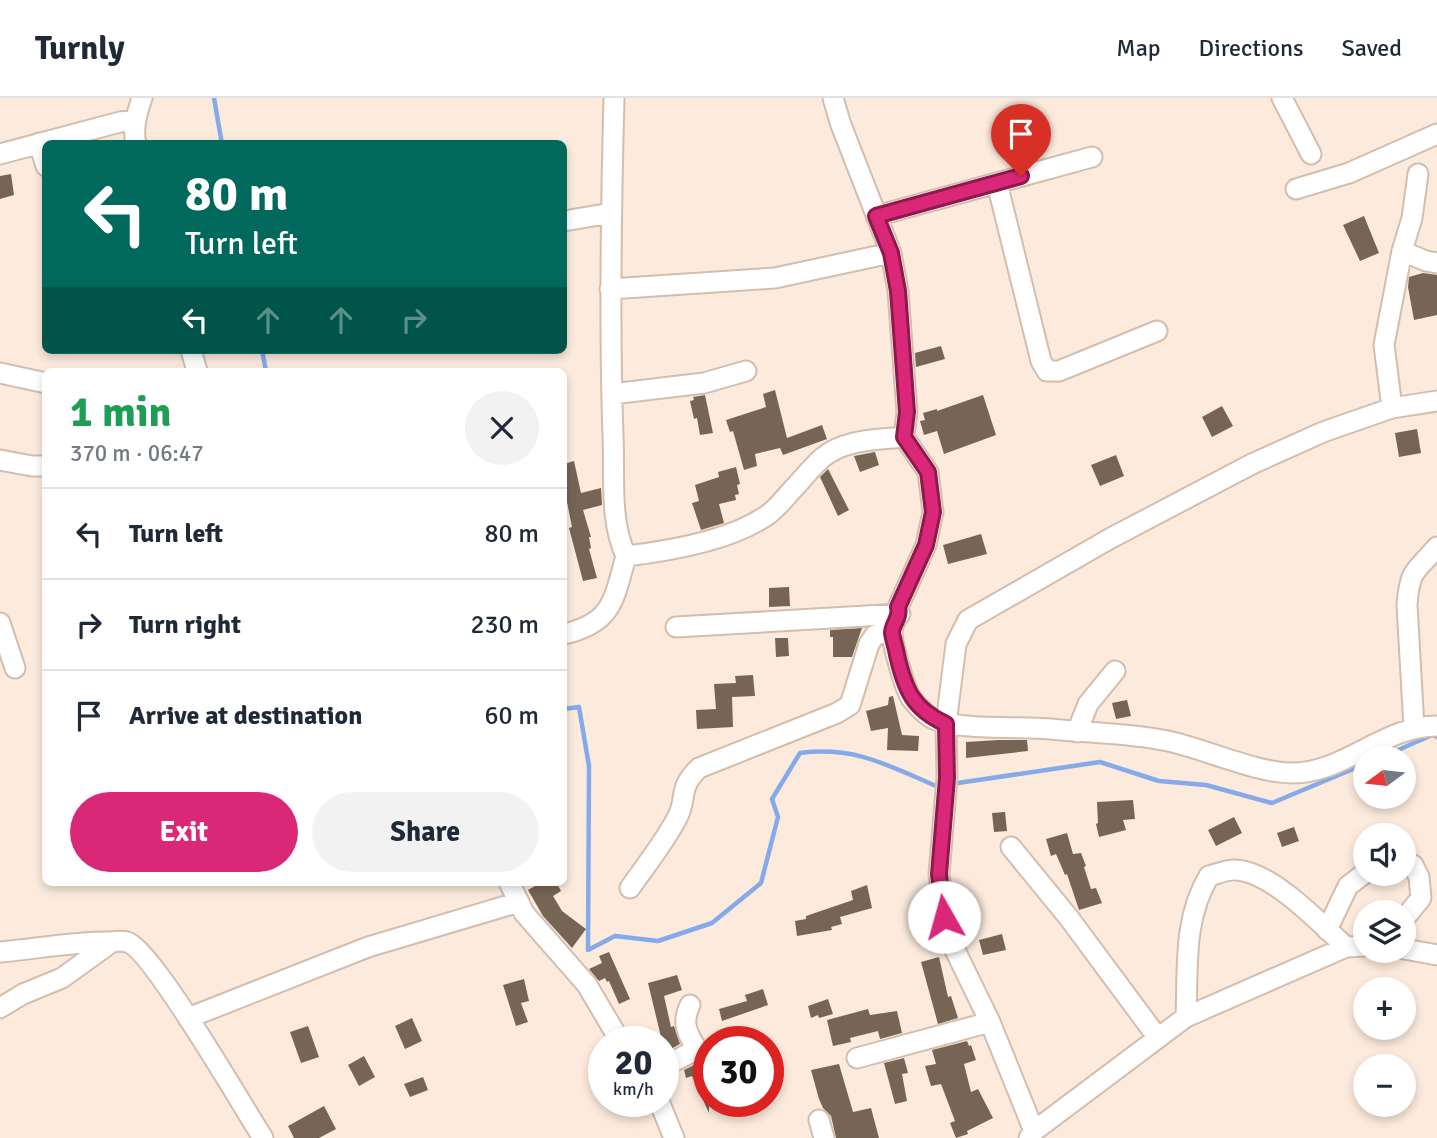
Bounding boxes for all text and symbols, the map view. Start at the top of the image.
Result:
text: Turnly [35,28,125,69]
text: Map [1116,33,1161,63]
text: Directions [1199,33,1304,63]
text: Saved [1342,33,1402,63]
pin [991,104,1051,176]
icon: arrive [1002,115,1040,153]
text: 80 m [185,164,288,224]
icon: left [70,168,161,259]
text: Turn left [185,224,298,263]
icon: left [176,301,214,339]
icon: ahead [249,301,287,339]
icon: ahead [322,301,360,339]
icon: right [395,301,433,339]
text: 1 min [70,387,171,438]
button: close [465,391,539,465]
text: 370 m · 06:47 [70,439,204,468]
icon: left [70,515,108,553]
text: Turn left [129,518,223,550]
text: 80 m [484,518,539,550]
icon: right [70,606,108,644]
text: Turn right [129,609,241,641]
text: 230 m [470,609,539,641]
icon: arrive [70,697,108,735]
text: Arrive at destination [129,700,362,732]
text: 60 m [484,700,539,732]
north arrow [1353,746,1416,808]
map controls [1353,746,1416,1117]
button: Exit [70,792,298,872]
button: Share [312,792,539,872]
button: sound [1353,823,1416,886]
position arrow [907,880,981,954]
button: layers [1353,900,1416,963]
button: + [1353,977,1416,1040]
speed limit sign: 30 [693,1026,784,1117]
text: 20 [615,1041,652,1084]
button: − [1353,1054,1416,1117]
text: km/h [613,1078,654,1100]

